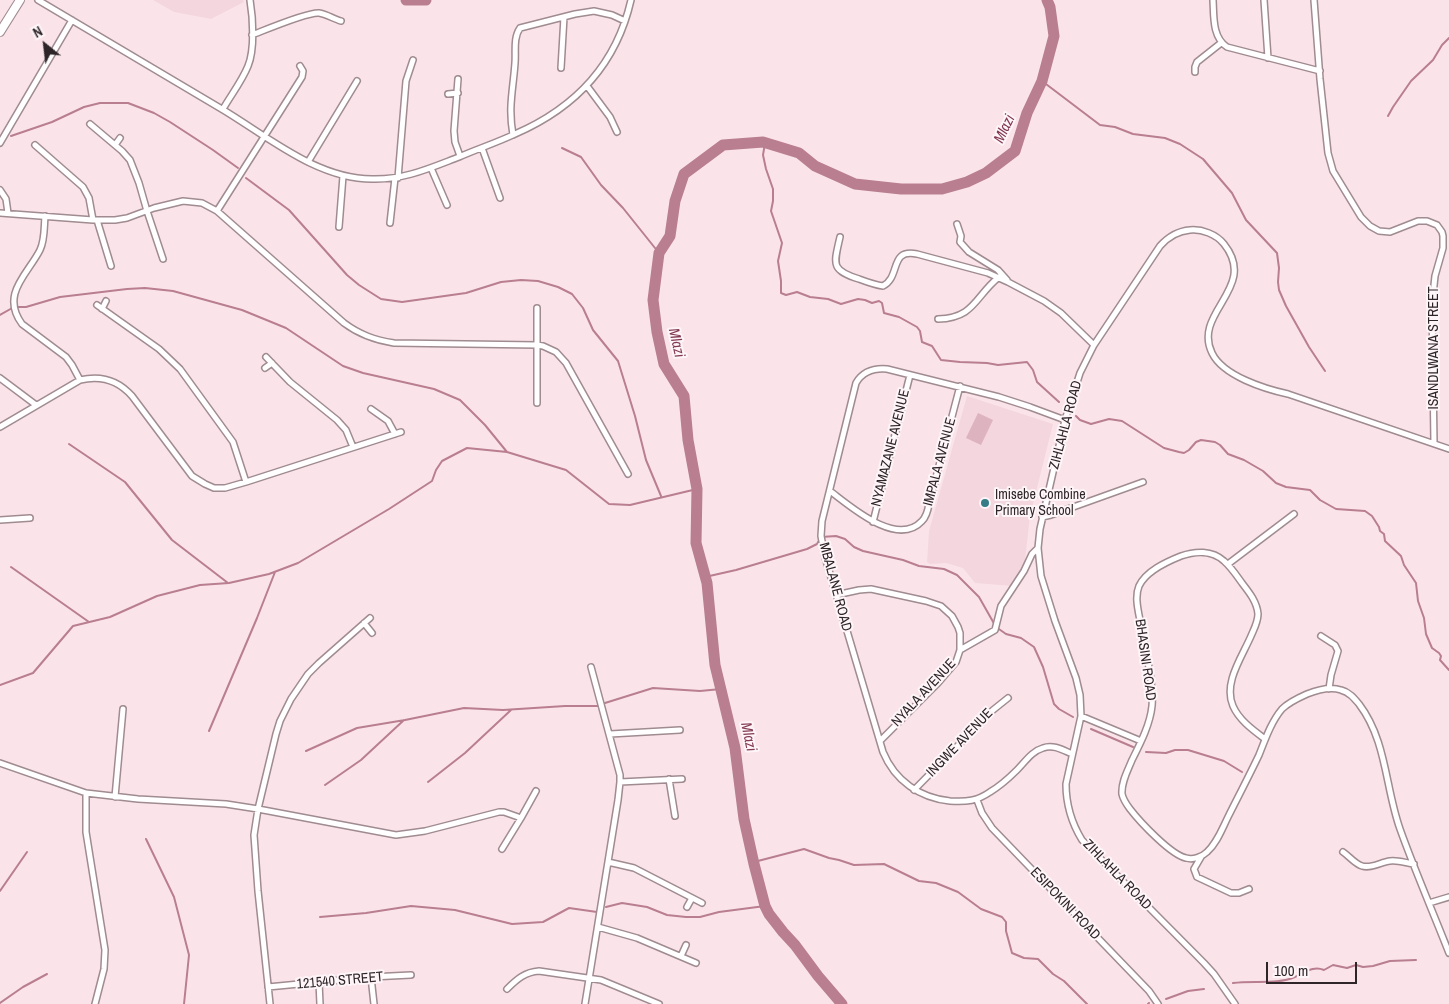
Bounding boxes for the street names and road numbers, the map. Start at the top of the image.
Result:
street label: ISANDLWANA STREET [1426,286,1442,410]
street label: ZIHLAHLA ROAD [1046,379,1086,471]
street label: NYAMAZANE AVENUE [868,388,914,508]
street label: IMPALA AVENUE [920,416,960,508]
street label: MBALANE ROAD [815,541,855,633]
street label: BHASINI ROAD [1131,618,1159,702]
street label: NYALA AVENUE [888,656,960,730]
street label: INGWE AVENUE [923,705,997,781]
street label: ZIHLAHLA ROAD [1079,836,1155,914]
street label: ESIPOKINI ROAD [1026,864,1104,944]
street label: 121540 STREET [296,969,384,993]

